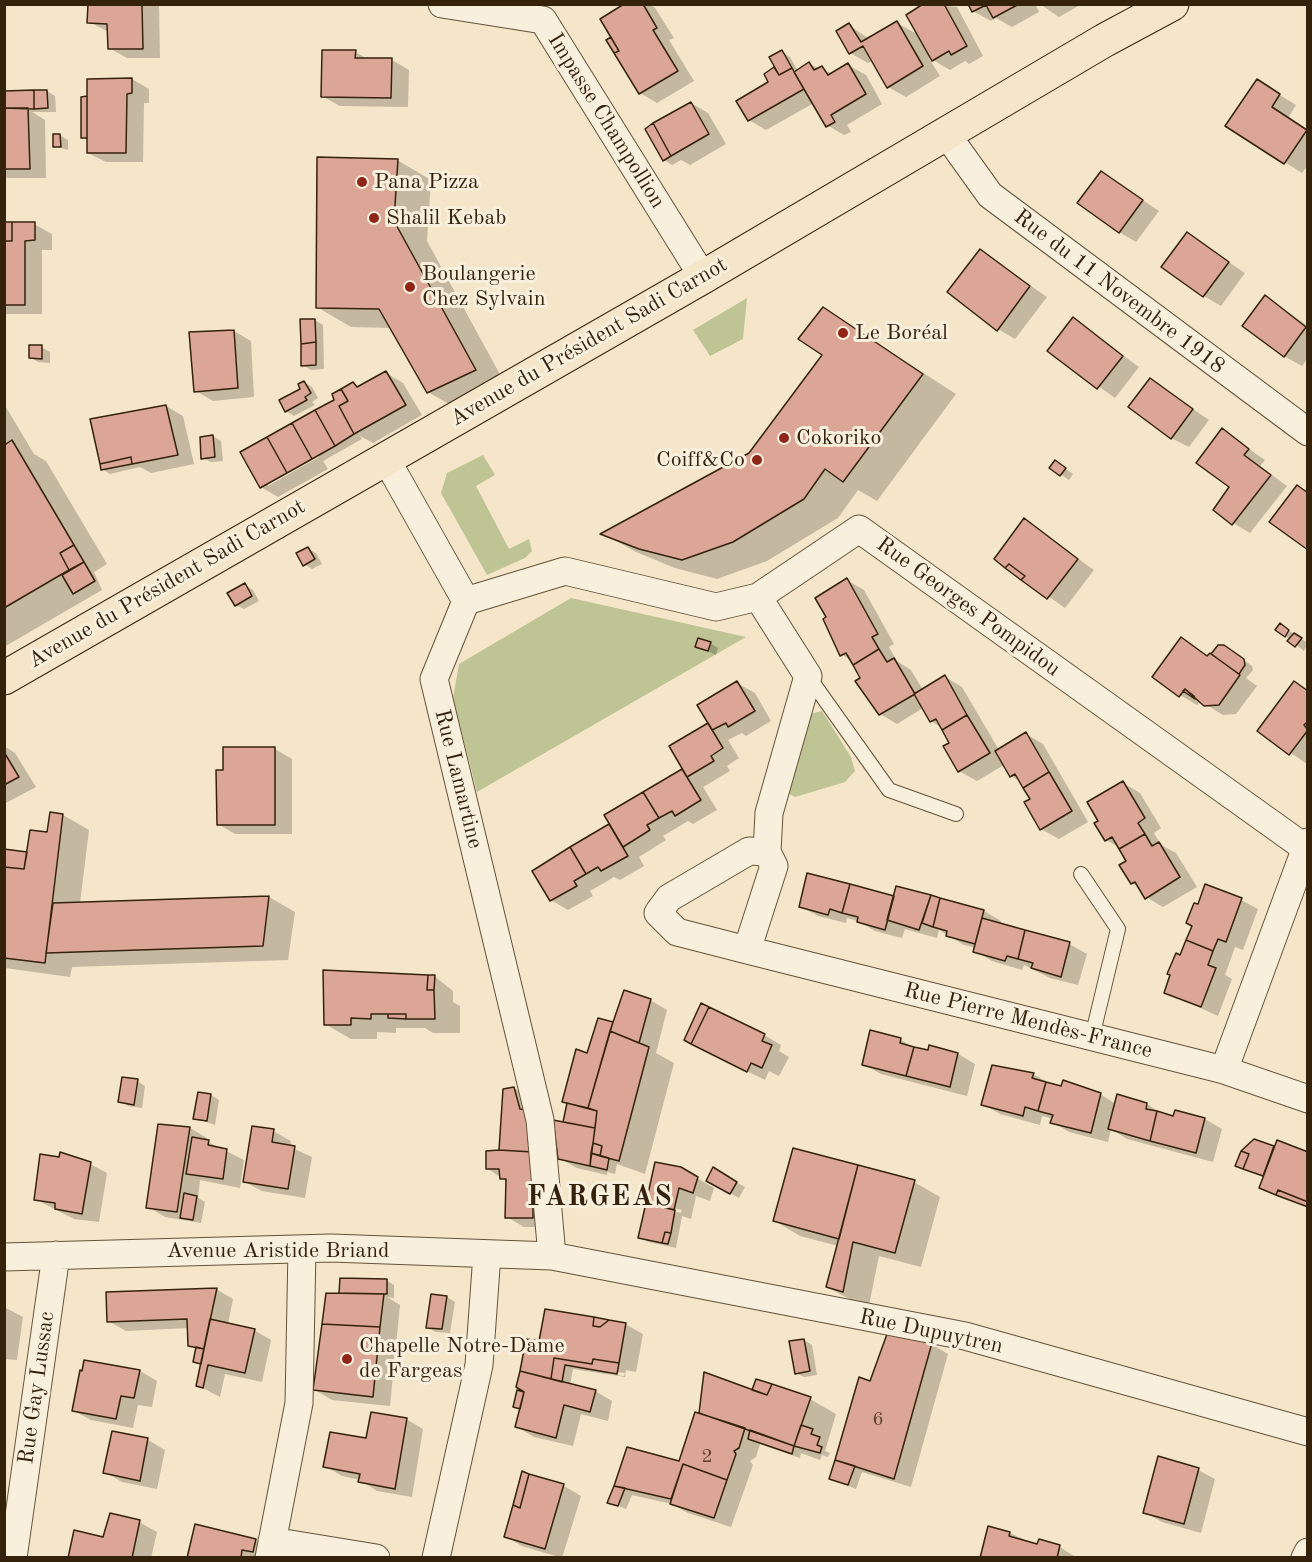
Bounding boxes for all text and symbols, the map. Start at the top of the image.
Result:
street label: Impasse Champollion [541,28,671,214]
place label: Pana Pizza [374,169,479,195]
marker: Pana Pizza [355,175,369,189]
street label: Rue du 11 Novembre 1918 [1008,204,1230,380]
place label: Shalil Kebab [386,205,507,231]
marker: Shalil Kebab [367,211,381,225]
street label: Avenue du Président Sadi Carnot [446,252,732,432]
place label: Boulangerie Chez Sylvain [422,261,546,312]
marker: Boulangerie Chez Sylvain [403,280,417,294]
place label: Le Boréal [855,320,948,346]
marker: Le Boréal [836,326,850,340]
place label: Cokoriko [796,425,881,451]
marker: Cokoriko [777,431,791,445]
place label: Coiff&Co [656,447,745,473]
marker: Coiff&Co [750,453,764,467]
street label: Avenue du Président Sadi Carnot [24,494,310,674]
street label: Rue Georges Pompidou [871,531,1065,683]
street label: Rue Lamartine [428,707,488,851]
street label: Rue Pierre Mendès-France [901,977,1155,1065]
district label: FARGEAS [527,1181,673,1215]
street label: Avenue Aristide Briand [166,1238,390,1264]
street label: Rue Dupuytren [857,1304,1005,1360]
street label: Rue Gay Lussac [13,1310,61,1466]
place label: Chapelle Notre-Dame de Fargeas [359,1333,565,1384]
marker: Chapelle Notre-Dame de Fargeas [340,1352,354,1366]
house number: 6 [872,1408,884,1432]
house number: 2 [701,1445,713,1469]

